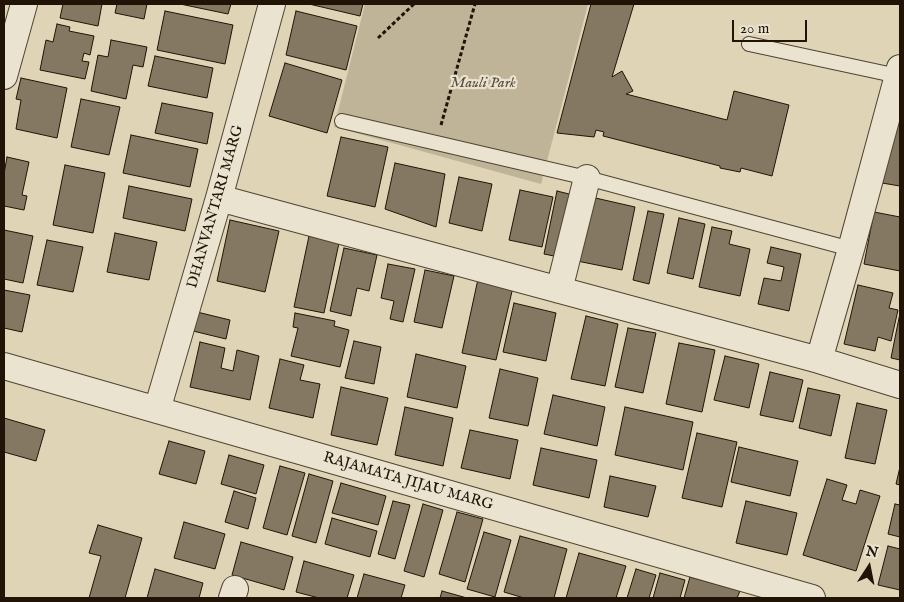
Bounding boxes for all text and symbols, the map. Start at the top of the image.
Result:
scale bar [734,10,809,42]
text: 20 m [740,19,769,38]
park label: Mauli Park [450,75,516,93]
street label: DHANVANTARI MARG [184,123,248,291]
street label: RAJAMATA JIJAU MARG [321,449,495,515]
north arrow [844,542,894,592]
text: N [864,542,880,562]

